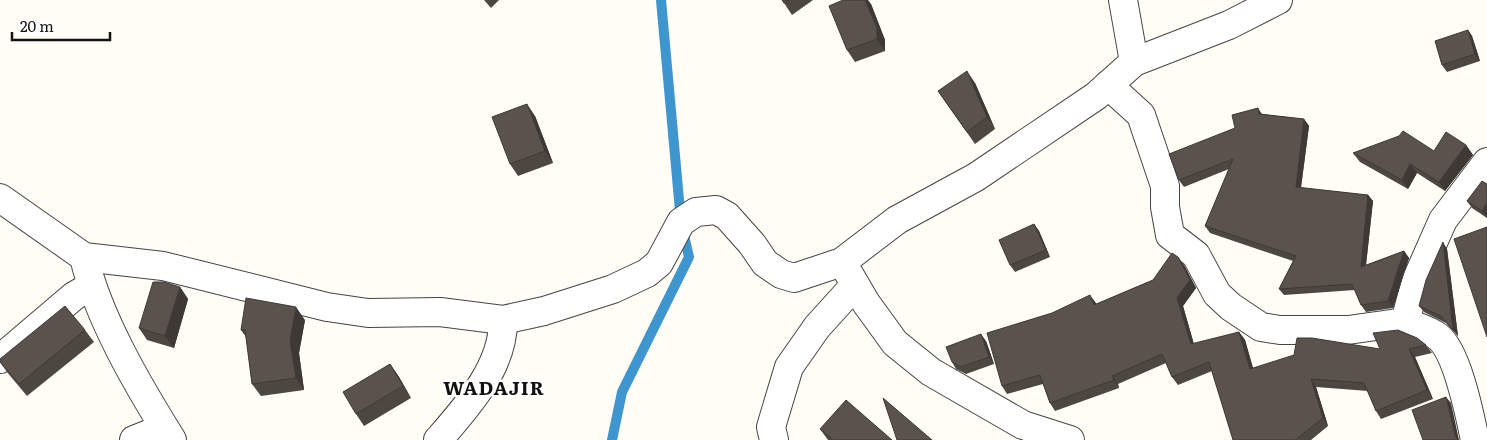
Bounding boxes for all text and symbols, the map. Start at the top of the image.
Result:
scale bar [12,10,110,42]
text: 20 m [20,14,54,37]
district label: WADAJIR [443,373,545,401]

